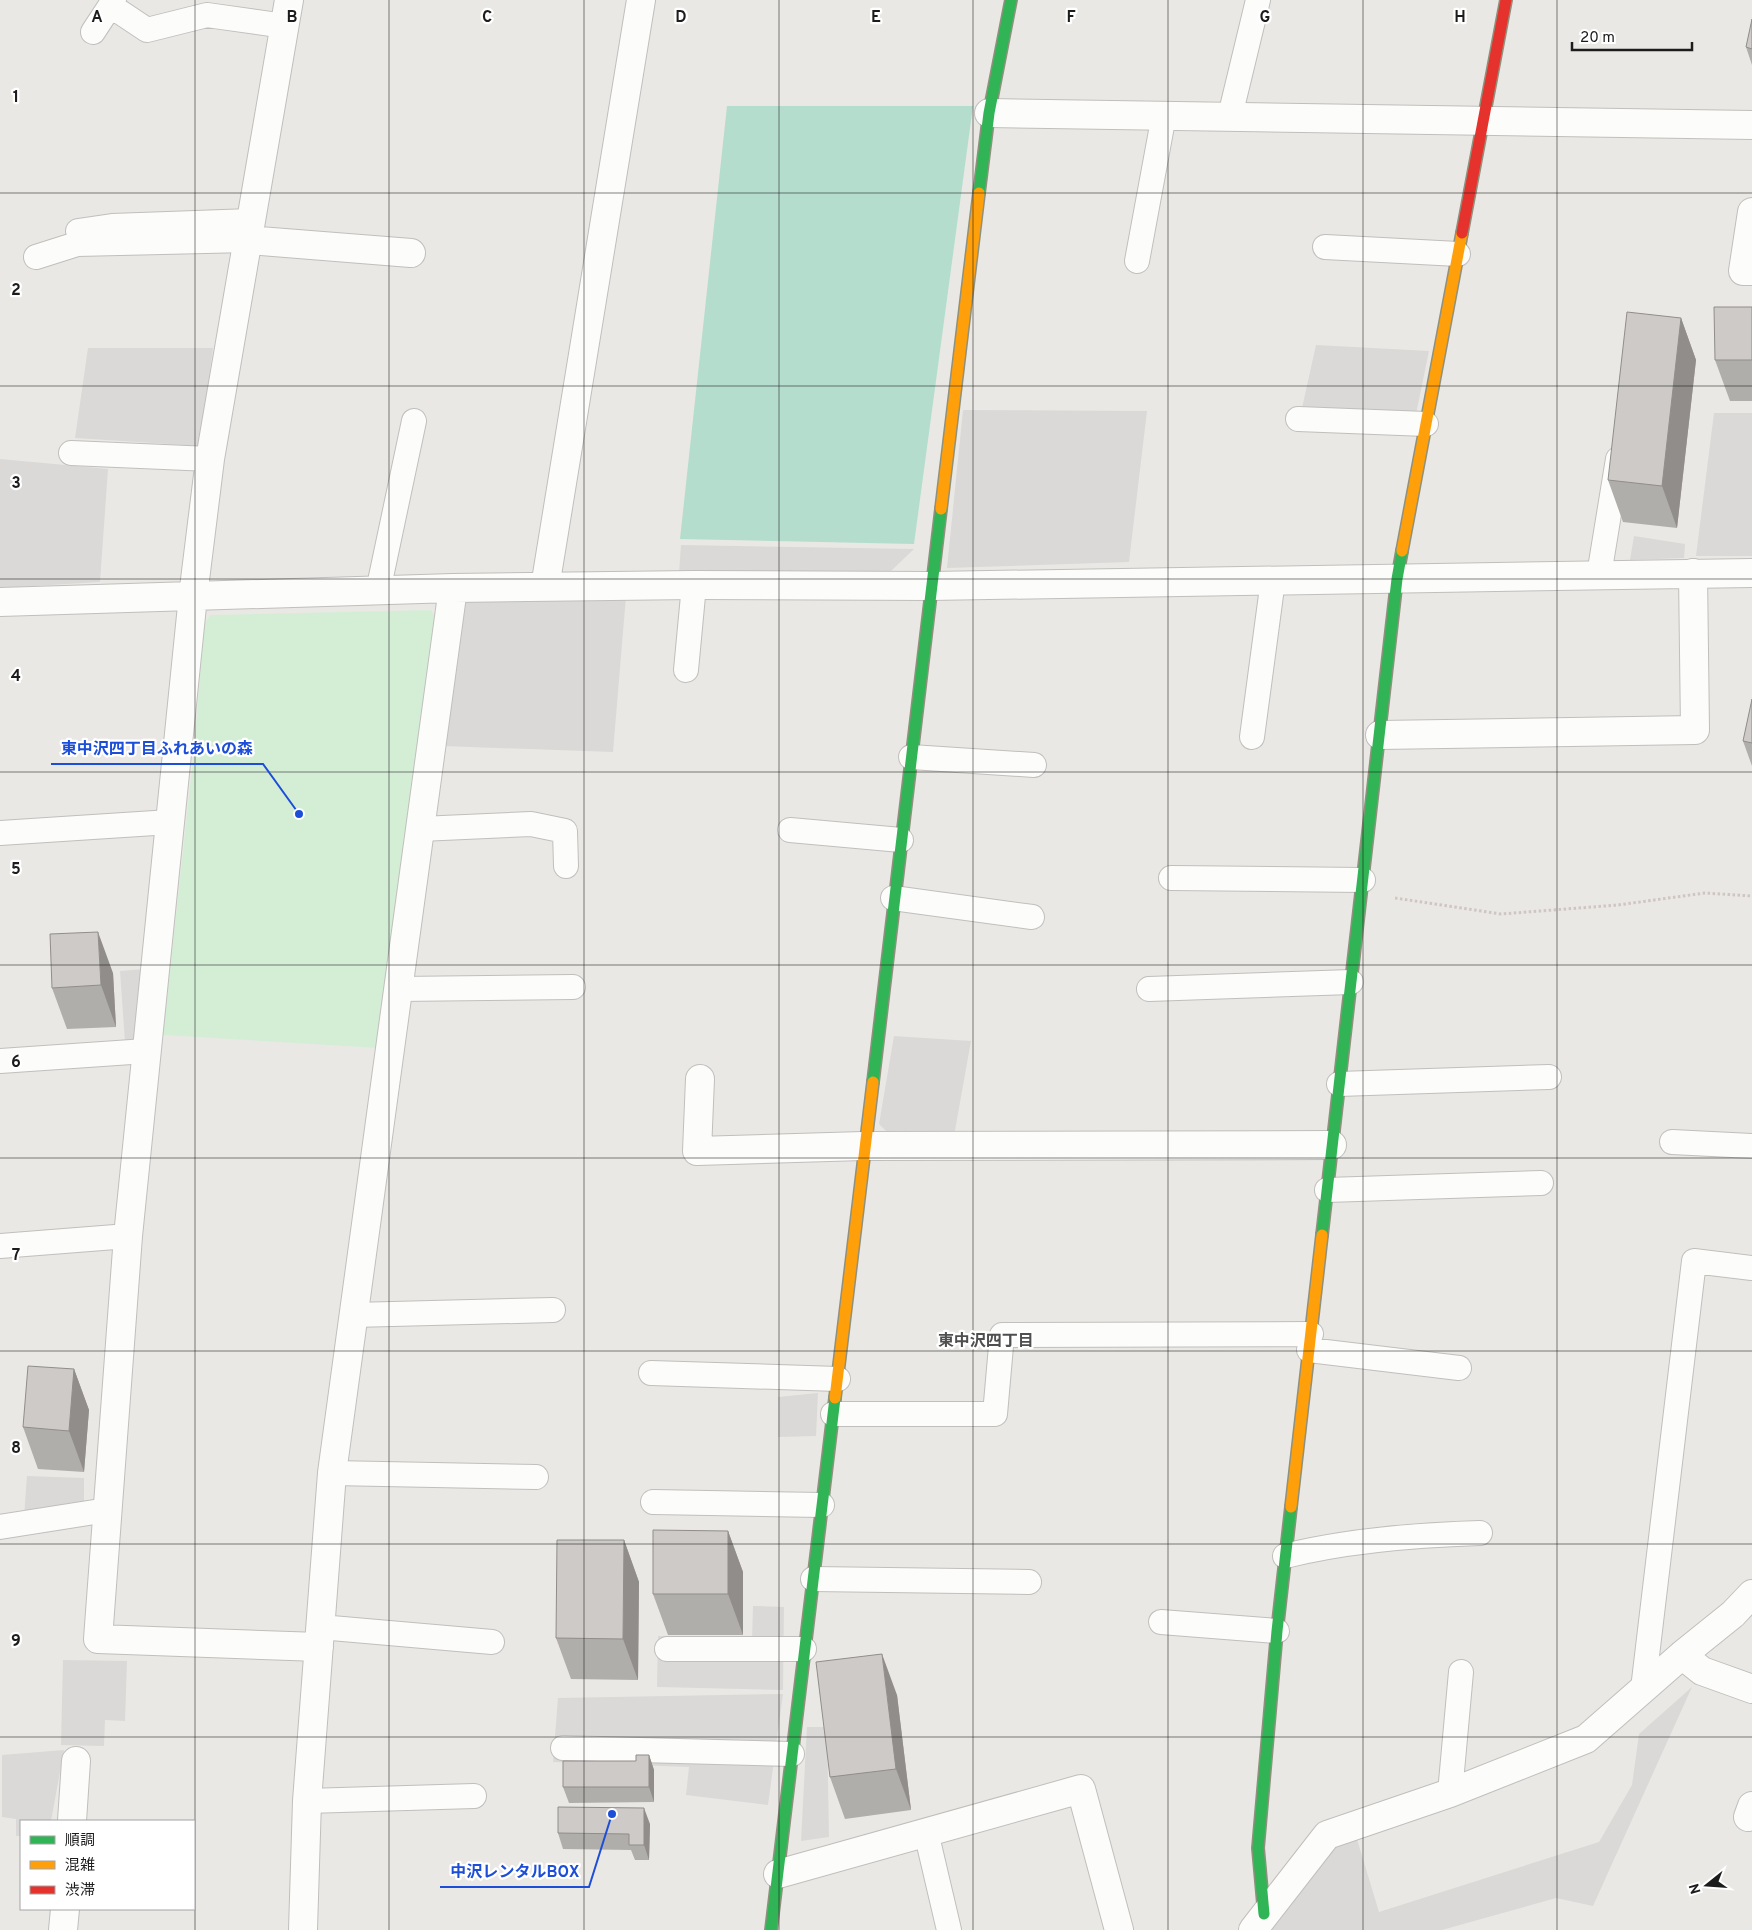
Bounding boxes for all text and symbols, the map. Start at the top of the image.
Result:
text: A [91,8,103,28]
text: B [286,8,298,28]
text: C [482,8,492,28]
text: D [675,8,687,28]
text: E [871,8,881,28]
text: F [1066,8,1076,28]
text: G [1260,8,1270,28]
text: H [1454,8,1466,28]
scale bar [1572,20,1692,52]
text: 20 m [1580,29,1615,48]
text: 1 [13,88,19,108]
text: 2 [11,281,21,301]
text: 3 [11,474,21,494]
text: 4 [11,667,21,687]
callout: 東中沢四丁目ふれあいの森 [51,733,263,764]
text: 東中沢四丁目ふれあいの森 [61,740,253,760]
text: 5 [11,860,21,880]
text: 6 [11,1053,21,1073]
text: 7 [12,1246,20,1266]
district label: 東中沢四丁目 [938,1332,1034,1352]
text: 8 [11,1439,21,1459]
text: 9 [11,1632,21,1652]
legend [20,1820,195,1910]
text: 順調 [65,1832,95,1851]
callout: 中沢レンタルBOX [440,1856,589,1887]
text: 混雑 [65,1857,95,1876]
north arrow [1682,1860,1732,1910]
text: 中沢レンタルBOX [450,1863,580,1883]
text: N [1686,1881,1706,1896]
text: 渋滞 [65,1882,95,1901]

